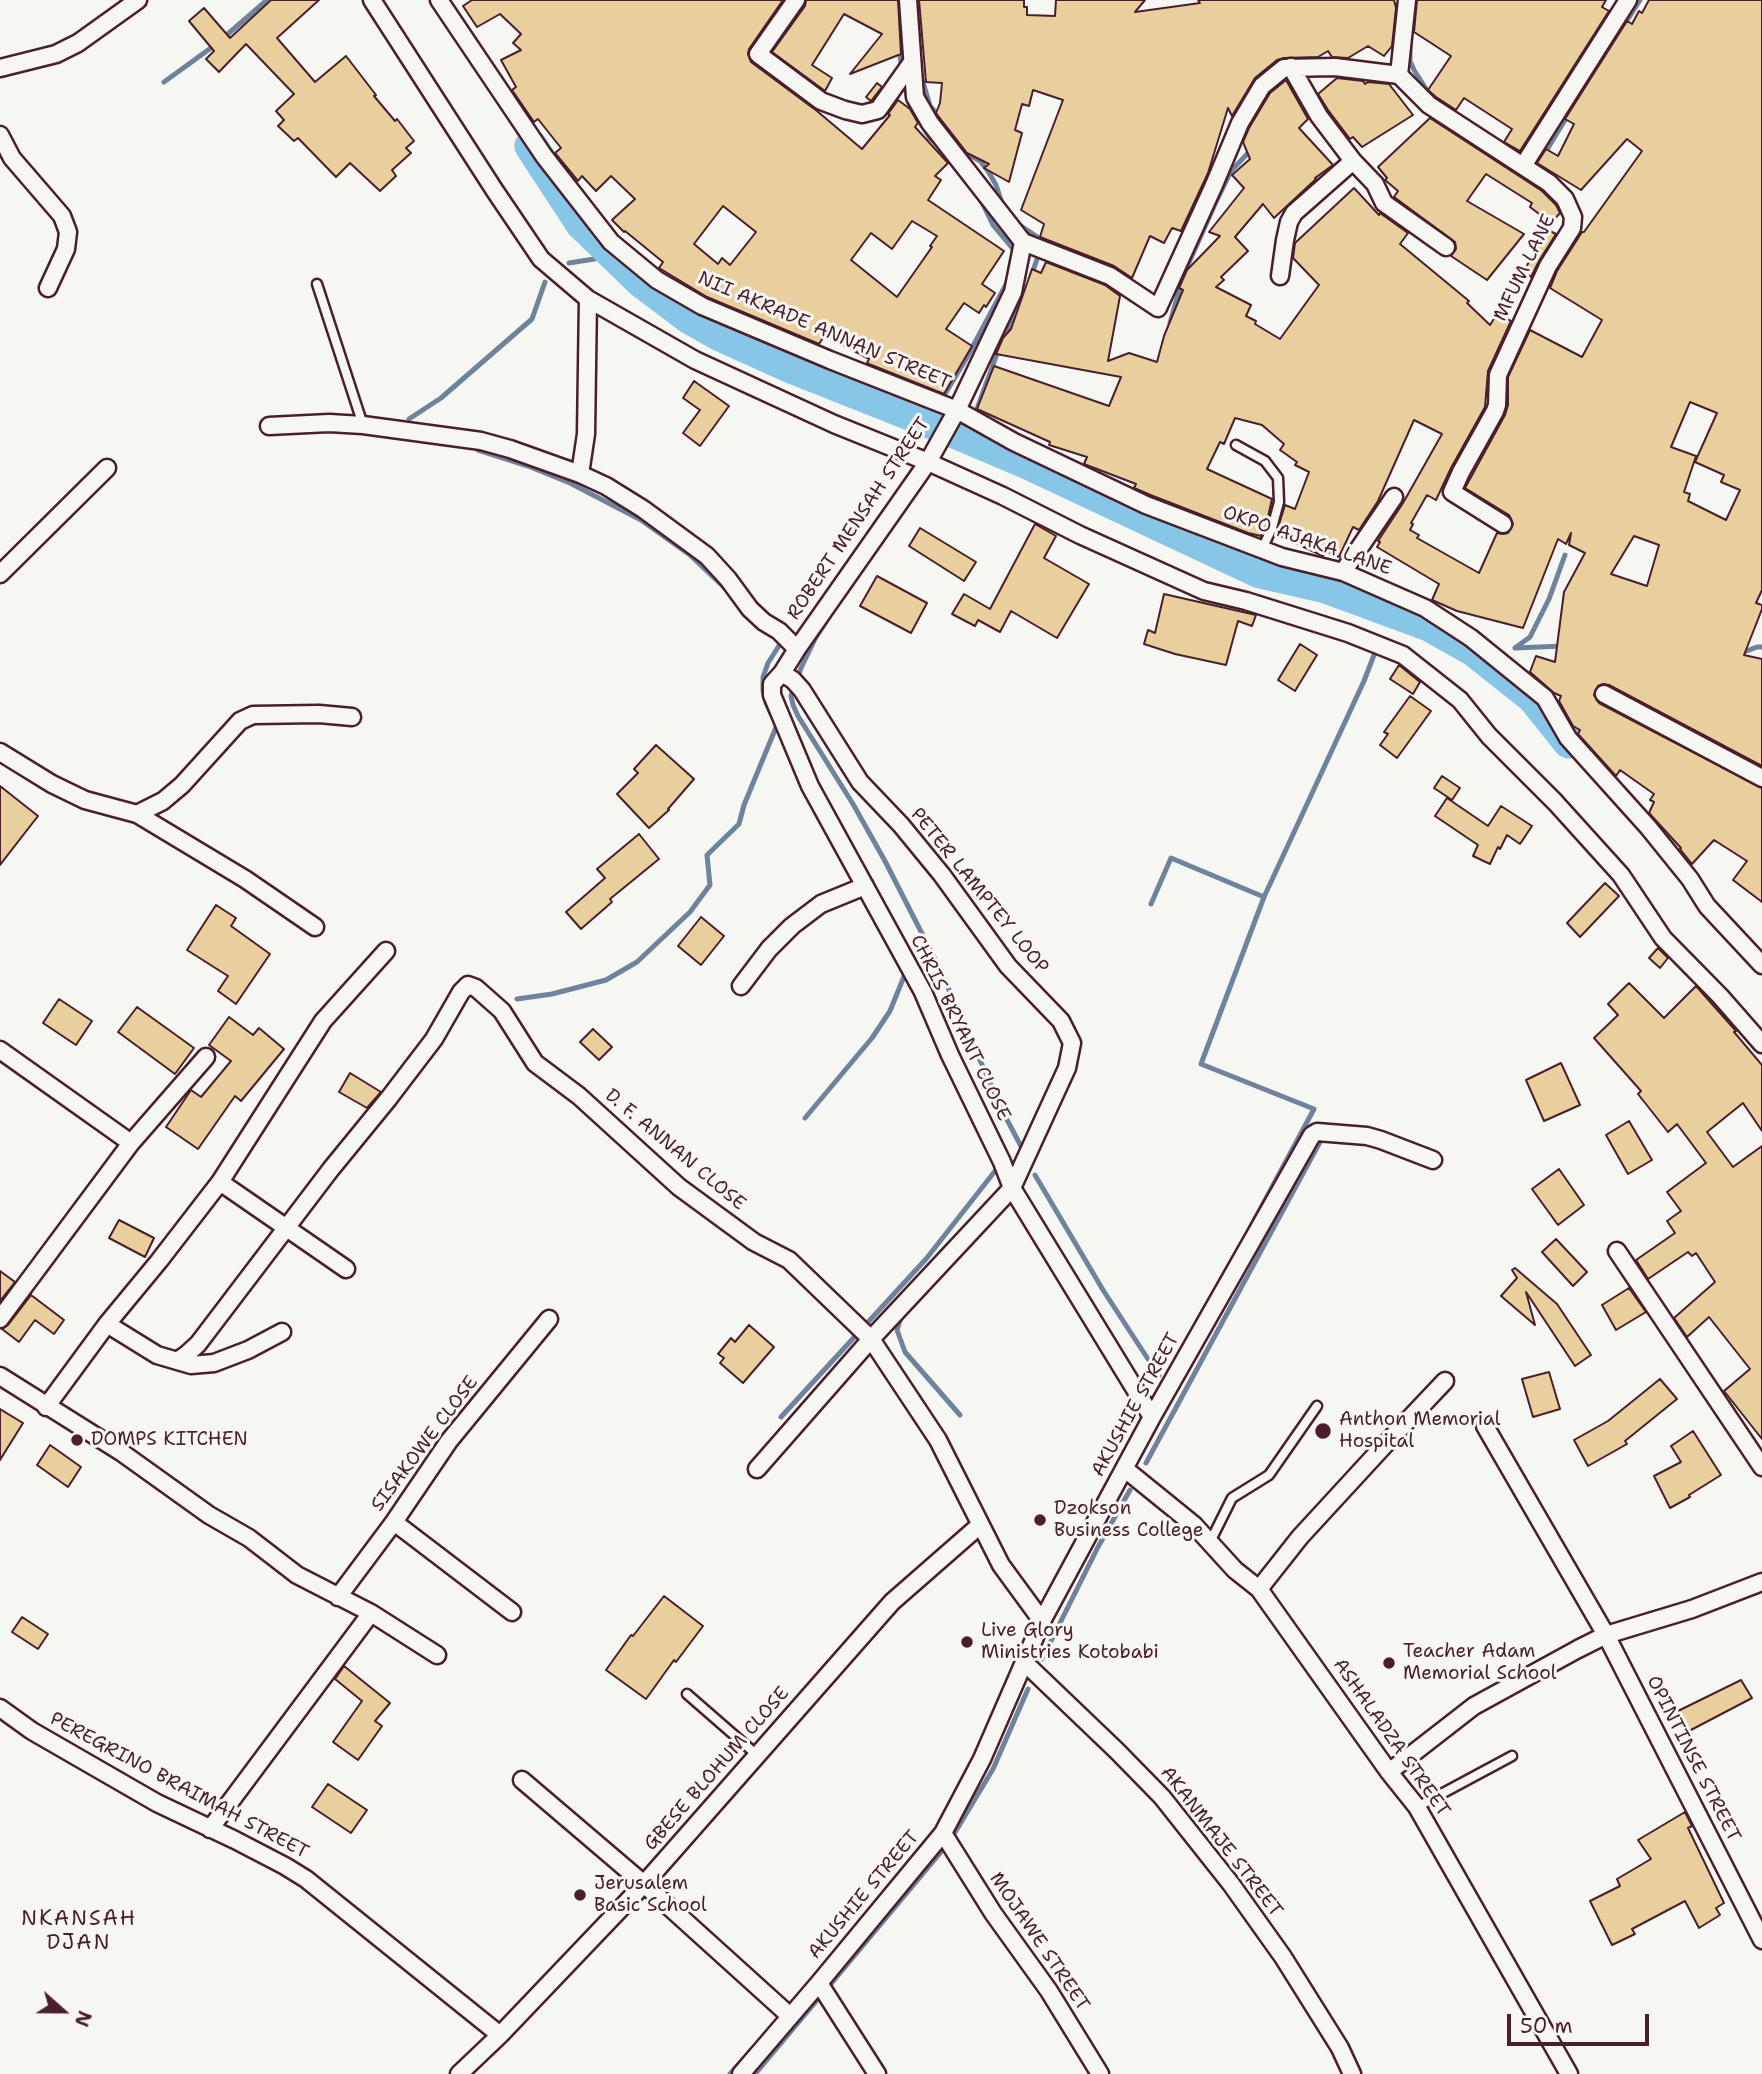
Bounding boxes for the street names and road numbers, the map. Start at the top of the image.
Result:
street label: MFUM LANE [1489,211,1561,325]
street label: NII AKRADE ANNAN STREET [694,267,954,395]
street label: ROBERT MENSAH STREET [783,414,935,624]
street label: OKPO AJAKA LANE [1220,501,1394,581]
street label: PETER LAMPTEY LOOP [905,804,1053,978]
street label: CHRIS BRYANT CLOSE [905,931,1015,1125]
street label: D. F. ANNAN CLOSE [600,1085,750,1215]
street label: AKUSHIE STREET [1087,1329,1185,1481]
street label: SISAKOWE CLOSE [367,1372,483,1516]
street label: ASHALADZA STREET [1328,1654,1454,1822]
street label: OPINTINSE STREET [1641,1672,1745,1846]
street label: GBESE BLOHUM CLOSE [640,1682,794,1856]
street label: PEREGRINO BRAIMAH STREET [46,1708,312,1864]
street label: AKANMAJE STREET [1155,1762,1287,1922]
street label: AKUSHIE STREET [804,1826,924,1964]
street label: MOJAWE STREET [984,1868,1094,2016]

